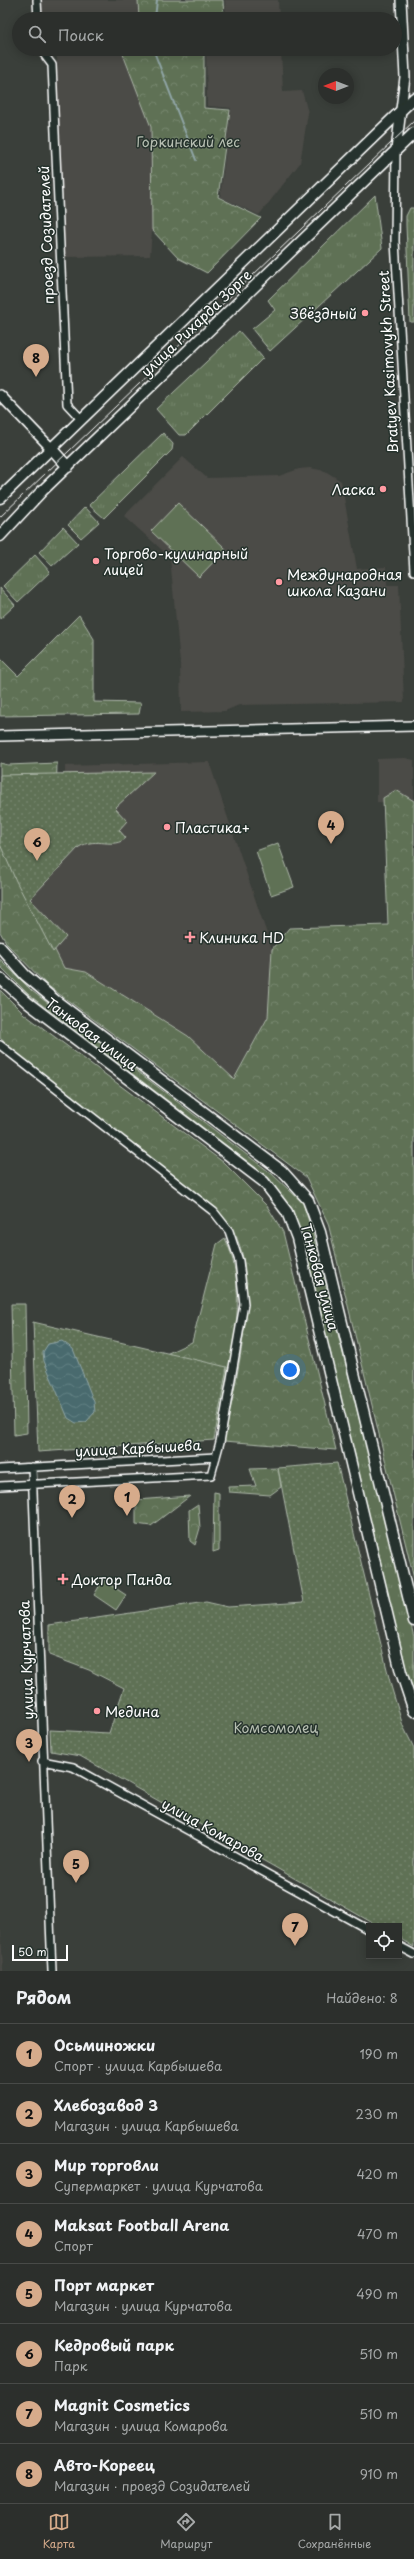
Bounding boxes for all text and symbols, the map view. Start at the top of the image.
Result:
search box [12,12,402,56]
icon: search [26,23,48,45]
text: Поиск [58,23,104,46]
north arrow [318,68,354,104]
park label: Горкинский лес [136,131,240,152]
street label: проезд Созидателей [33,165,59,305]
street label: улица Рихарда Зорге [136,264,256,382]
street label: Bratyev Kasimovykh Street [373,270,403,454]
place label: Звёздный [290,303,357,324]
marker: Звёздный [360,308,370,318]
pin: 8 [23,344,49,377]
place label: Ласка [332,479,375,500]
marker: Ласка [378,484,388,494]
place label: Торгово-кулинарный лицей [103,543,248,580]
marker: Торгово-кулинарный лицей [91,556,101,566]
place label: Международная школа Казани [287,564,402,601]
marker: Международная школа Казани [274,577,284,587]
pin: 4 [318,811,344,844]
place label: Пластика+ [175,817,250,838]
marker: Пластика+ [162,822,172,832]
pin: 6 [24,828,50,861]
place label: Клиника HD [199,927,284,948]
marker: Клиника HD [184,931,196,943]
street label: Танковая улица [42,992,143,1076]
street label: Танковая улица [296,1221,344,1333]
your location [280,1360,300,1380]
street label: улица Карбышева [74,1434,202,1462]
pin: 1 [114,1483,140,1516]
pin: 2 [59,1485,85,1518]
place label: Доктор Панда [71,1569,172,1590]
marker: Доктор Панда [57,1573,69,1585]
street label: улица Курчатова [13,1600,39,1720]
place label: Медина [105,1701,159,1722]
marker: Медина [92,1706,102,1716]
park label: Комсомолец [234,1717,318,1738]
pin: 3 [16,1729,42,1762]
street label: улица Комарова [158,1793,268,1867]
pin: 5 [63,1850,89,1883]
pin: 7 [282,1913,308,1946]
map controls [366,1923,402,1959]
button: locate [366,1923,402,1959]
scale bar [12,1943,68,1962]
text: 50 m [18,1943,47,1960]
text: Рядом [16,1984,71,2010]
text: Найдено: 8 [326,1988,398,2007]
text: Осьминожки [54,2033,155,2056]
text: 1 [26,2044,32,2063]
text: 190 m [359,2044,398,2063]
text: Спорт · улица Карбышева [54,2056,222,2075]
text: Хлебозавод 3 [54,2093,158,2116]
text: 2 [24,2104,34,2123]
text: 230 m [356,2104,398,2123]
text: Магазин · улица Карбышева [54,2116,239,2135]
text: Мир торговли [54,2153,159,2176]
text: 3 [25,2164,33,2183]
text: 420 m [356,2164,398,2183]
text: Супермаркет · улица Курчатова [54,2176,263,2195]
text: Maksat Football Arena [54,2213,229,2236]
text: 4 [25,2224,33,2243]
text: 470 m [357,2224,398,2243]
text: Спорт [54,2236,93,2255]
text: Порт маркет [54,2273,154,2296]
text: 5 [25,2284,33,2303]
text: 490 m [356,2284,398,2303]
text: Магазин · улица Курчатова [54,2296,232,2315]
text: Кедровый парк [54,2333,174,2356]
text: 6 [24,2344,34,2363]
text: 510 m [359,2344,398,2363]
text: Парк [54,2356,88,2375]
text: Magnit Cosmetics [54,2393,190,2416]
text: 7 [25,2404,33,2423]
text: 510 m [359,2404,398,2423]
text: Магазин · улица Комарова [54,2416,228,2435]
text: Авто-Кореец [54,2453,155,2476]
text: 8 [25,2464,33,2483]
text: 910 m [360,2464,398,2483]
text: Магазин · проезд Созидателей [54,2476,250,2495]
tab: Карта [43,2511,75,2552]
tab: Маршрут [160,2511,212,2552]
tab: Сохранённые [298,2511,371,2552]

